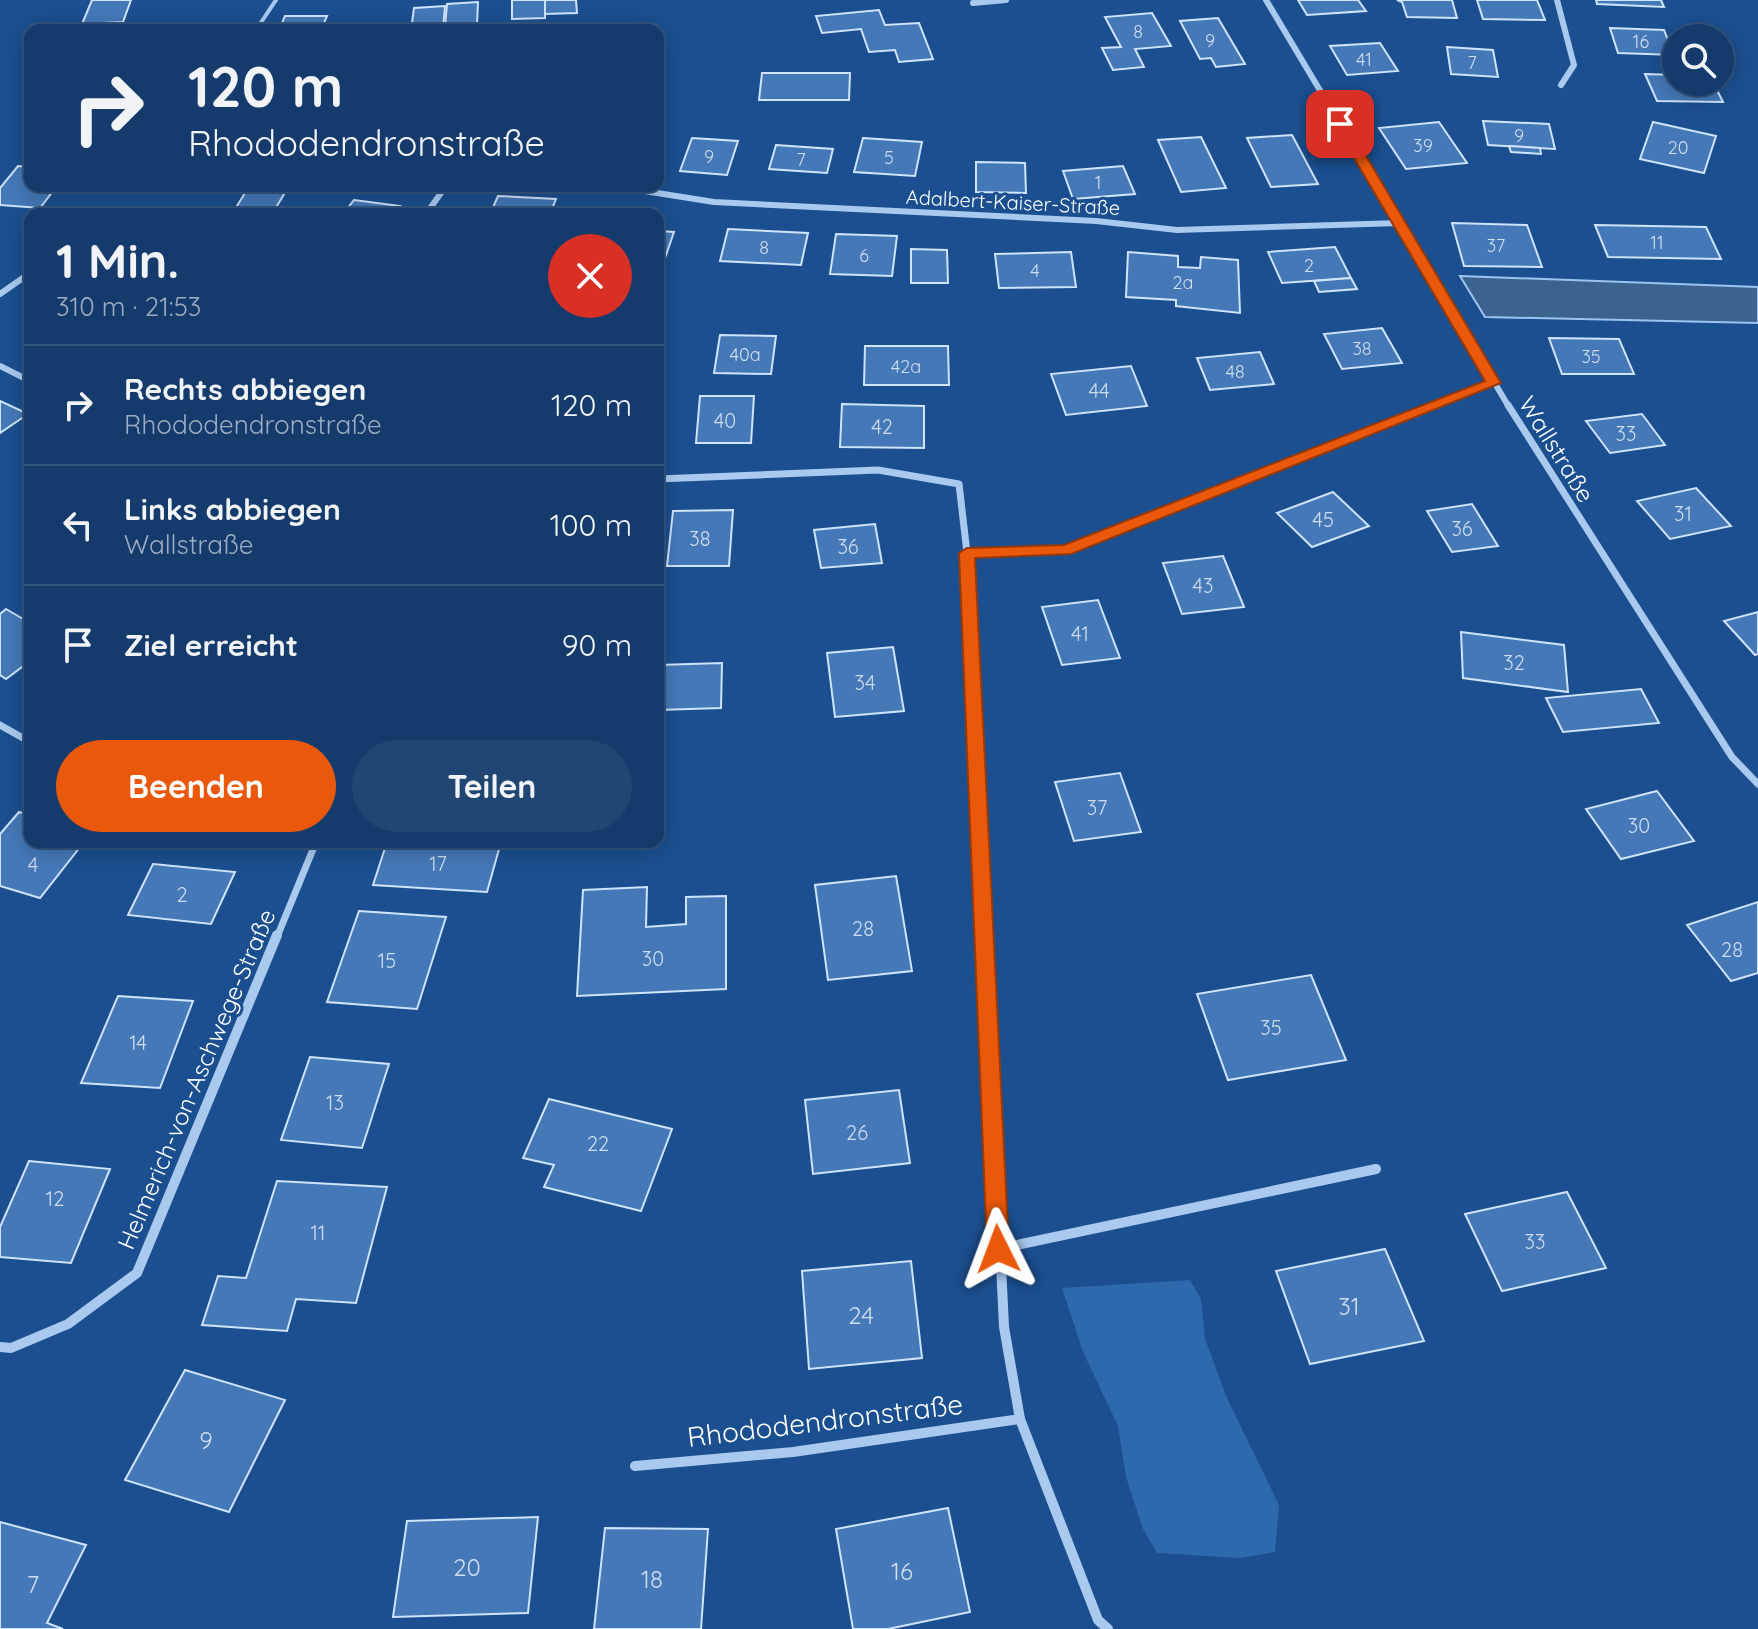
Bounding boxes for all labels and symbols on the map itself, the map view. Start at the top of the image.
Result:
house number: 8 [1133,20,1143,43]
house number: 9 [1205,29,1215,52]
house number: 16 [1633,30,1649,53]
house number: 41 [1356,48,1372,71]
house number: 7 [1467,51,1477,74]
pin [1306,90,1374,158]
house number: 9 [1514,124,1524,147]
house number: 39 [1413,134,1433,157]
house number: 20 [1668,136,1688,159]
house number: 9 [704,145,714,168]
house number: 5 [884,146,894,169]
house number: 7 [796,148,806,171]
house number: 1 [1095,171,1101,194]
street label: Adalbert-Kaiser-Straße [905,184,1121,220]
house number: 11 [1650,231,1664,254]
house number: 37 [1487,234,1505,257]
house number: 8 [759,236,769,259]
house number: 6 [859,244,869,267]
house number: 2 [1304,254,1314,277]
house number: 4 [1030,259,1040,282]
house number: 2a [1173,271,1193,294]
house number: 38 [1352,337,1372,360]
house number: 40a [729,343,761,366]
house number: 35 [1581,345,1601,368]
house number: 42a [891,355,921,378]
house number: 48 [1225,360,1245,383]
house number: 44 [1088,378,1110,403]
street label: Wallstraße [1513,390,1601,508]
house number: 40 [714,408,736,433]
house number: 42 [871,414,893,439]
house number: 33 [1616,421,1636,446]
house number: 31 [1674,501,1692,526]
house number: 45 [1312,507,1334,532]
house number: 36 [1451,516,1473,541]
house number: 38 [689,526,711,551]
house number: 36 [837,534,859,559]
house number: 43 [1192,573,1214,598]
house number: 41 [1071,621,1089,646]
house number: 32 [1503,650,1525,675]
house number: 34 [854,670,876,695]
house number: 37 [1087,795,1107,820]
house number: 30 [1628,813,1650,838]
house number: 17 [429,851,447,876]
house number: 4 [28,852,38,877]
house number: 2 [176,882,188,907]
street label: Helmerich-von-Aschwege-Straße [111,904,281,1254]
house number: 28 [852,916,874,941]
house number: 28 [1721,937,1743,962]
house number: 30 [642,946,664,971]
house number: 15 [378,948,396,973]
house number: 35 [1260,1015,1282,1040]
house number: 14 [129,1030,147,1055]
house number: 13 [326,1090,344,1115]
house number: 26 [846,1120,868,1145]
house number: 22 [587,1131,609,1156]
house number: 12 [46,1186,64,1211]
position arrow [956,1207,1040,1291]
house number: 11 [311,1220,325,1245]
house number: 33 [1525,1229,1545,1254]
house number: 31 [1338,1291,1360,1321]
house number: 24 [848,1300,874,1330]
street label: Rhododendronstraße [685,1386,965,1454]
house number: 9 [199,1425,213,1455]
house number: 20 [453,1552,481,1582]
house number: 16 [891,1556,913,1586]
house number: 18 [641,1564,663,1594]
house number: 7 [27,1569,39,1599]

